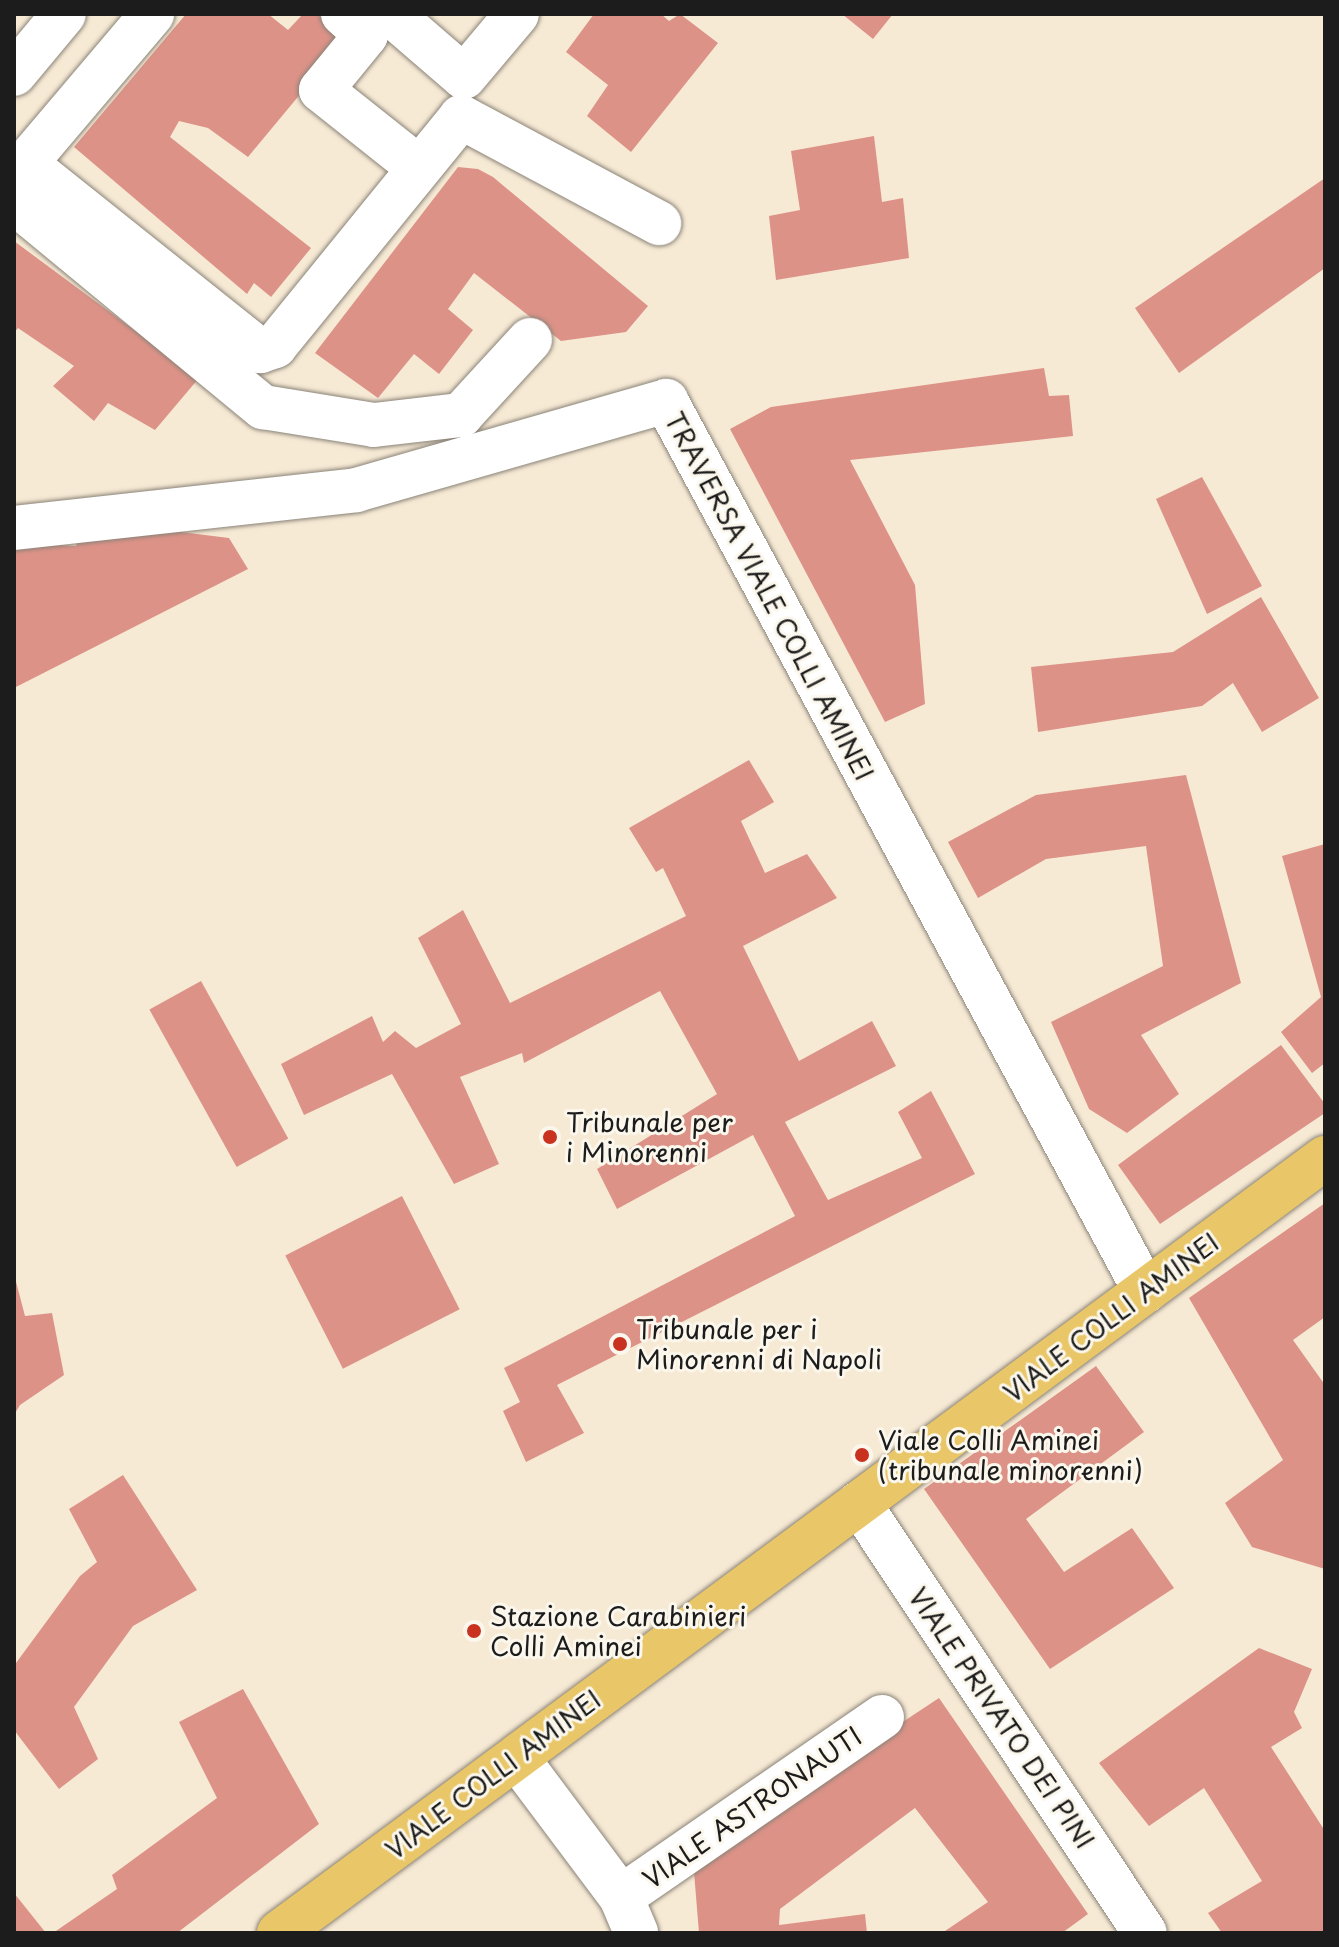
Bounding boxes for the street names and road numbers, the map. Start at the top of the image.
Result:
street label: TRAVERSA VIALE COLLI AMINEI [658,404,882,788]
street label: VIALE COLLI AMINEI [995,1224,1227,1410]
street label: VIALE PRIVATO DEI PINI [902,1580,1102,1856]
street label: VIALE COLLI AMINEI [377,1681,609,1867]
street label: VIALE ASTRONAUTI [636,1719,868,1895]

